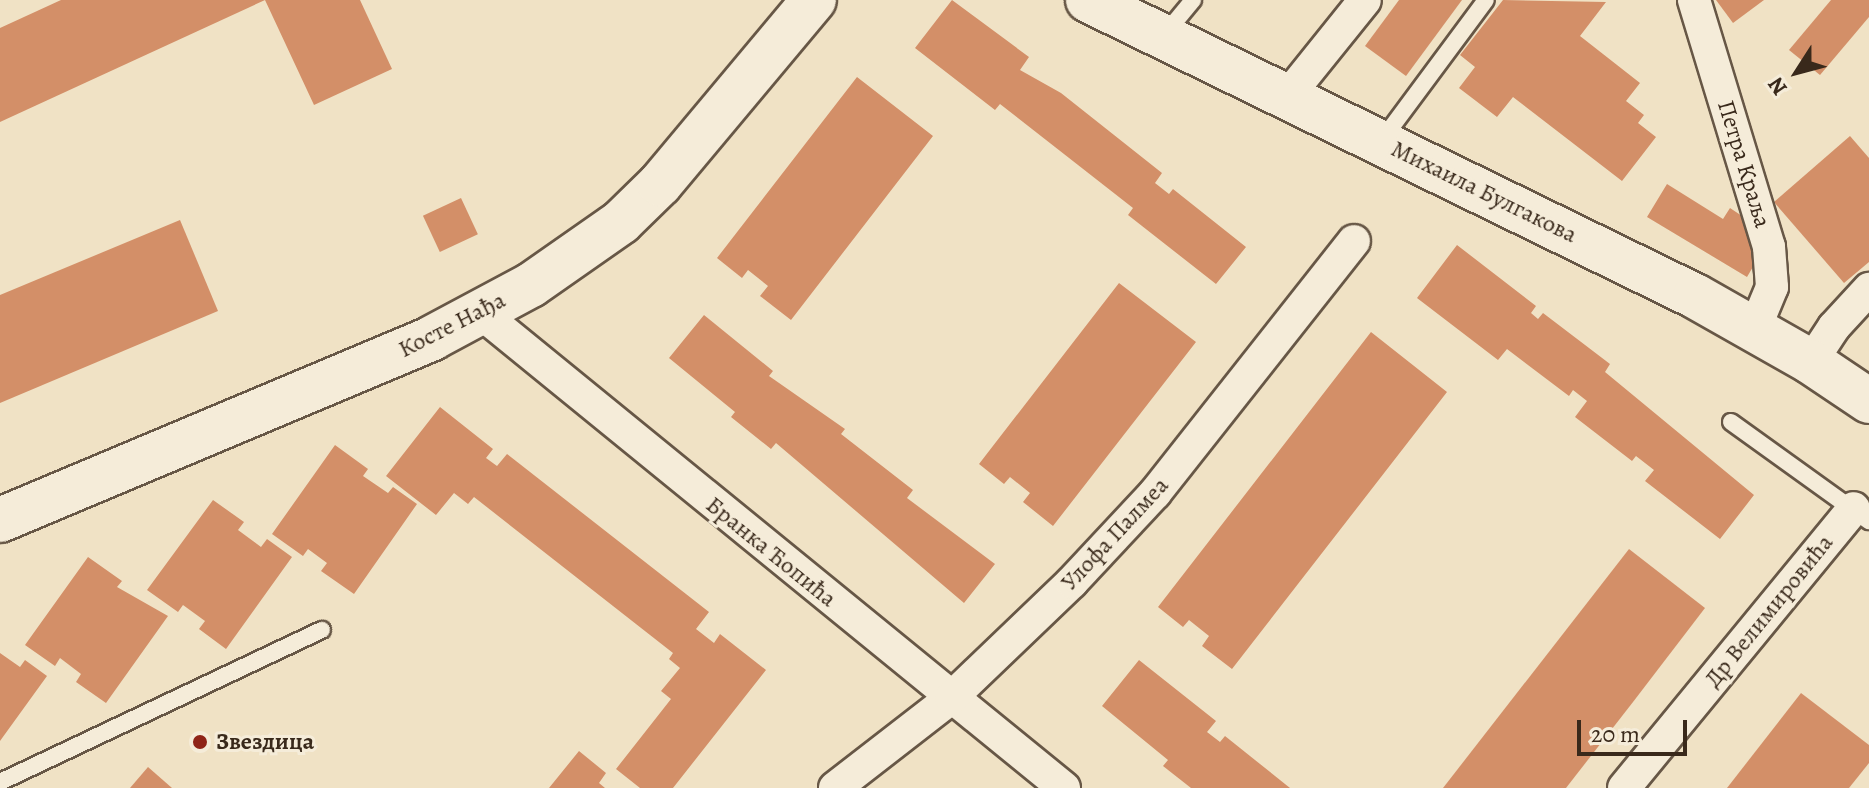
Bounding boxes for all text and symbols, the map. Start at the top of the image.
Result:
north arrow [1757,32,1837,112]
text: N [1761,71,1794,101]
street label: Петра Краља [1711,97,1777,231]
street label: Михаила Булгакова [1386,135,1582,249]
street label: Косте Нађа [394,286,510,364]
street label: Улофа Палмеа [1055,471,1175,597]
street label: Бранка Ћопића [700,491,842,613]
street label: Др Велимировића [1699,529,1839,693]
scale bar [1581,704,1691,754]
text: 20 m [1591,718,1640,750]
place label: Звездица [216,728,314,756]
marker: Звездица [191,733,209,751]

